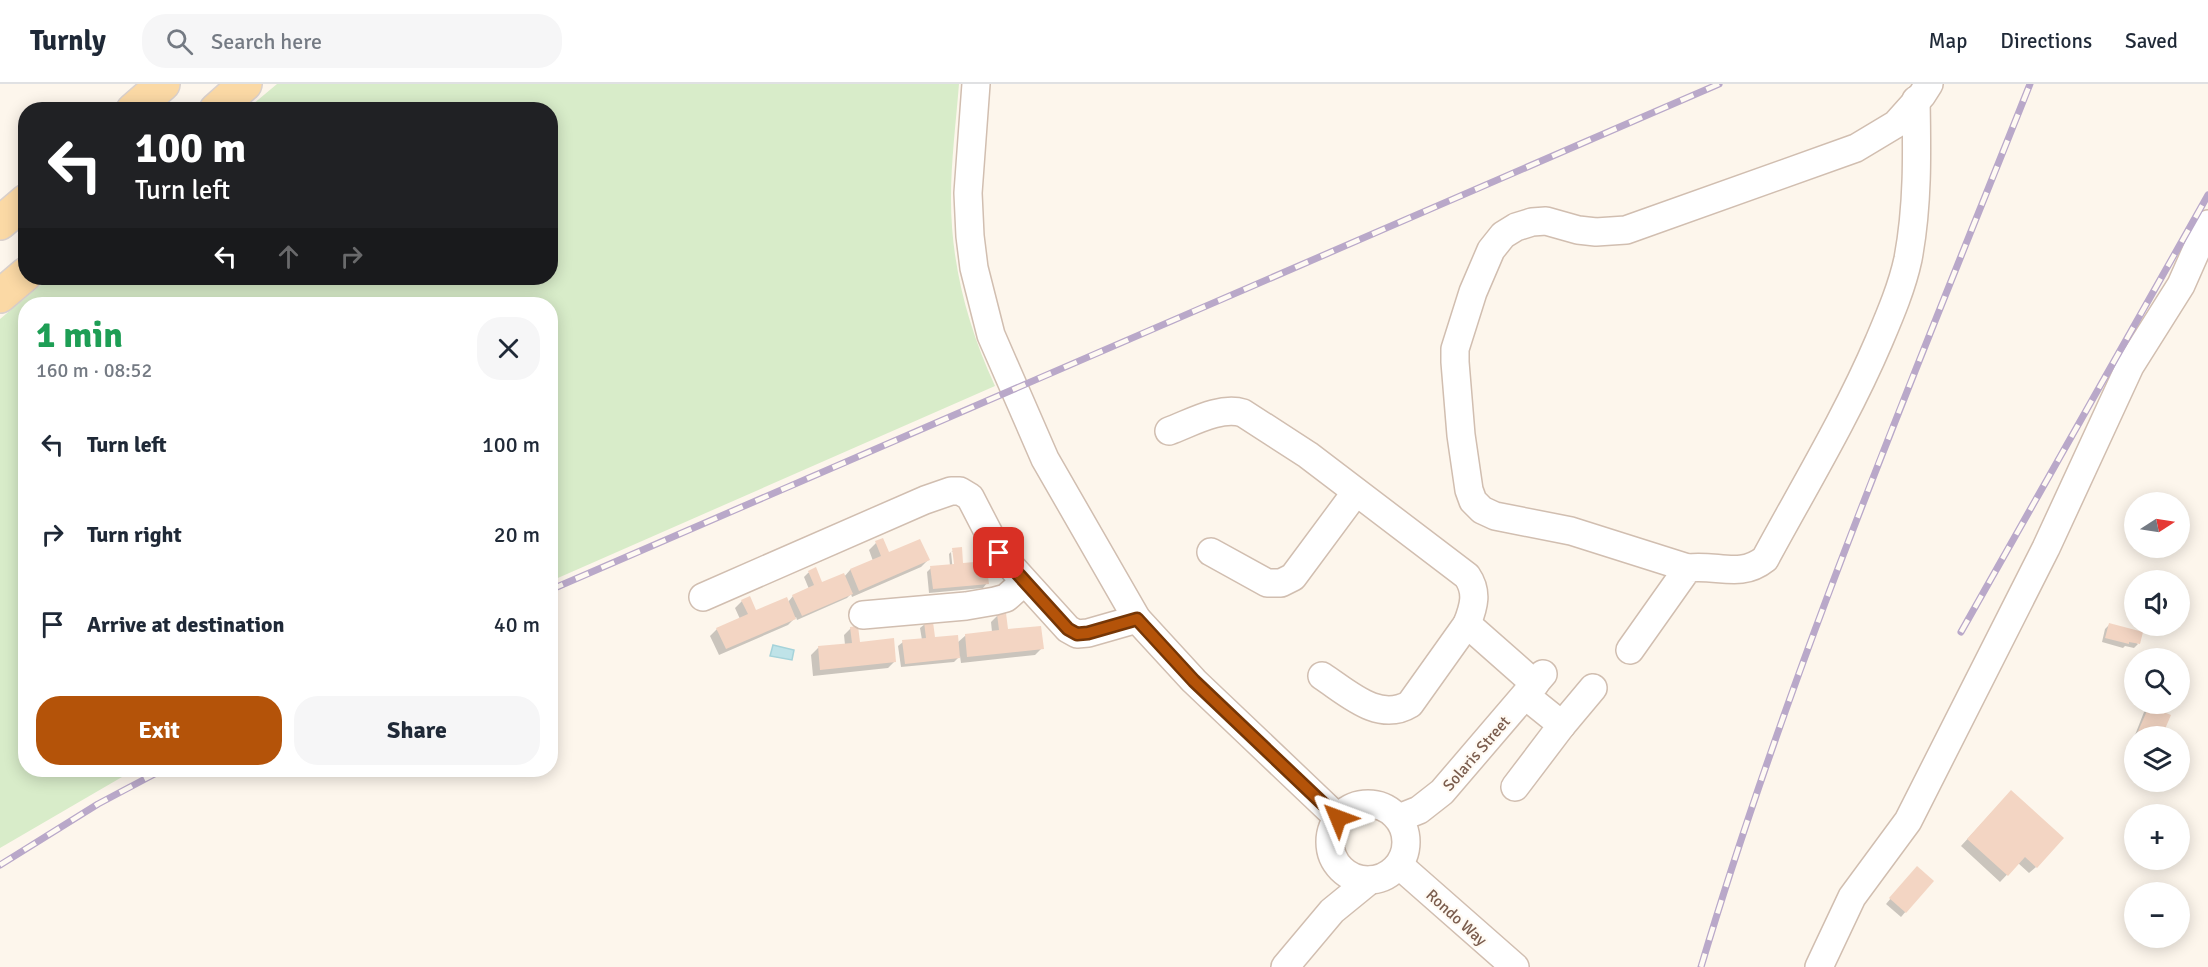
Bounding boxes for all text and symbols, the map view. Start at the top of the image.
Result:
search box [142,14,562,68]
text: Turnly [30,24,106,58]
icon: search [163,25,196,58]
text: Search here [211,28,322,55]
text: Map [1929,28,1967,54]
text: Directions [2000,28,2092,54]
text: Saved [2125,28,2178,54]
text: 100 m [135,123,246,174]
icon: left [36,126,114,204]
text: Turn left [135,174,230,207]
icon: left [209,240,242,273]
icon: ahead [272,240,305,273]
icon: right [335,240,368,273]
text: 1 min [36,313,123,358]
button: close [477,317,540,380]
text: 160 m · 08:52 [36,358,152,383]
icon: left [36,428,69,461]
text: Turn left [87,431,167,458]
text: 100 m [482,431,540,458]
north arrow [2124,492,2190,558]
map controls [2124,492,2190,948]
icon: right [36,518,69,551]
text: Turn right [87,521,182,548]
text: 20 m [494,521,540,548]
pin [973,527,1024,578]
icon: arrive [982,536,1015,569]
button: sound [2124,570,2190,636]
icon: arrive [36,608,69,641]
text: Arrive at destination [87,611,284,638]
text: 40 m [494,611,540,638]
button: search [2124,648,2190,714]
button: Exit [36,696,282,765]
button: Share [294,696,540,765]
street label: Solaris Street [1439,712,1515,795]
button: layers [2124,726,2190,792]
position arrow [1306,786,1370,850]
button: + [2124,804,2190,870]
button: − [2124,882,2190,948]
street label: Rondo Way [1422,885,1491,951]

